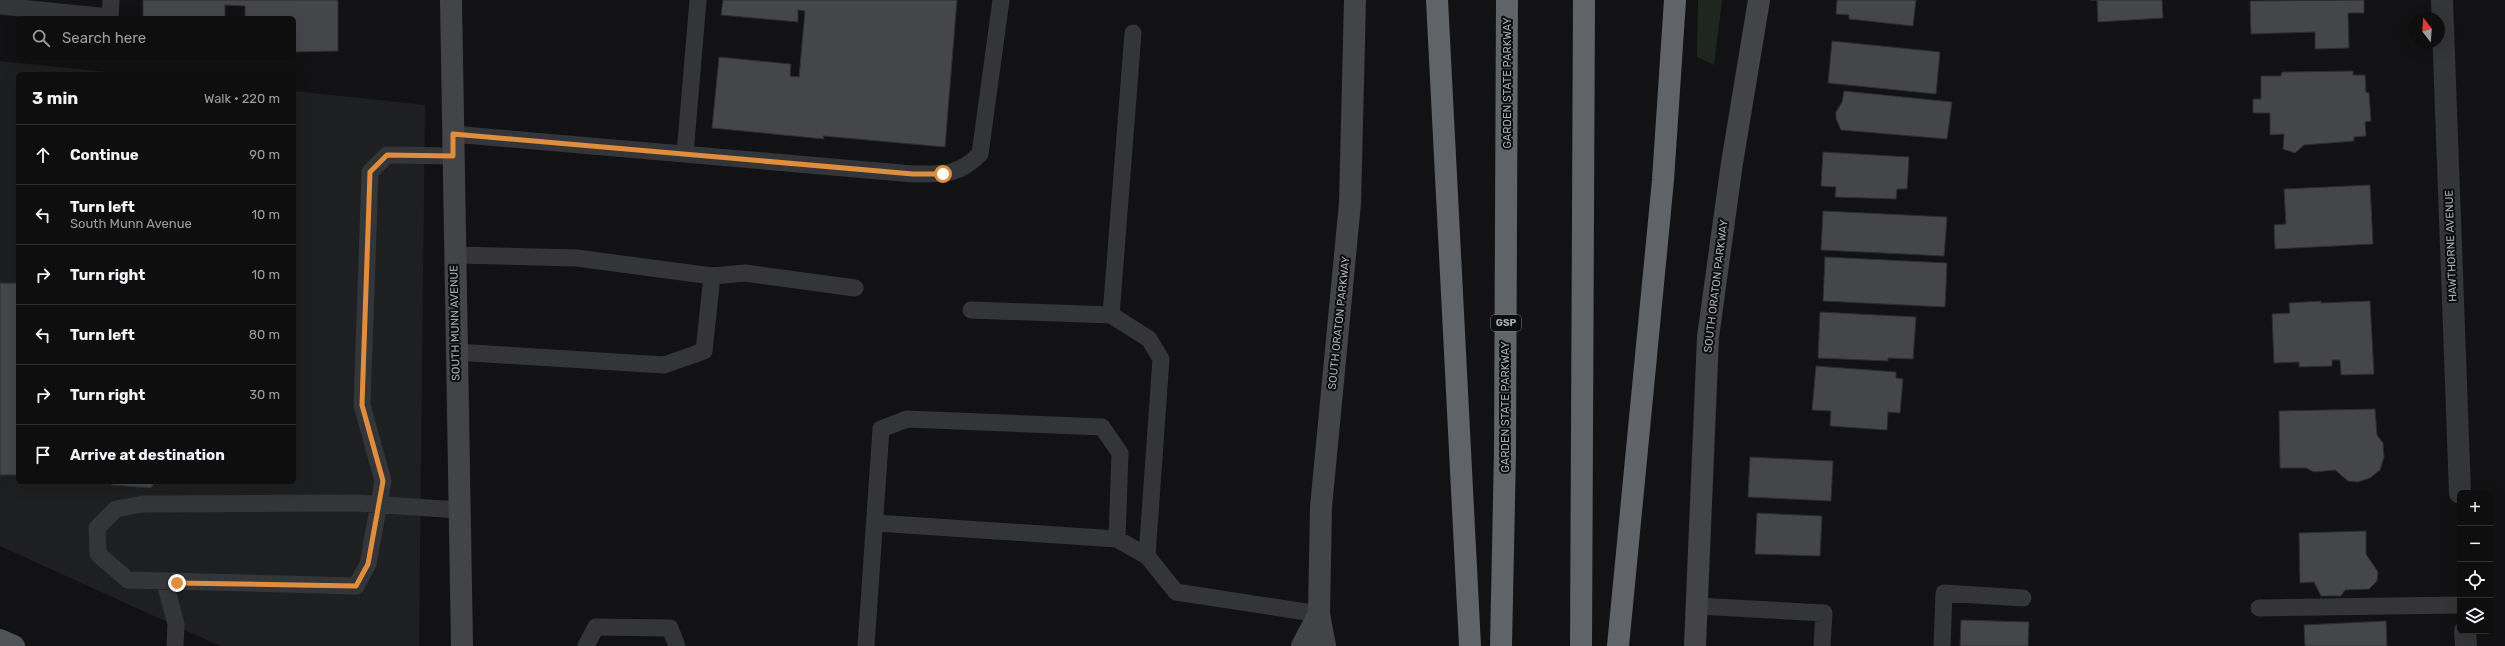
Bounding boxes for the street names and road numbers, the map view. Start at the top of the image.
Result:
street label: GARDEN STATE PARKWAY [1501,17,1514,149]
street label: HAWTHORNE AVENUE [2443,189,2459,302]
street label: SOUTH ORATON PARKWAY [1701,219,1731,353]
street label: SOUTH ORATON PARKWAY [1326,256,1352,390]
street label: SOUTH MUNN AVENUE [447,265,463,381]
road number: GSP [1491,315,1521,331]
street label: GARDEN STATE PARKWAY [1499,341,1512,473]

